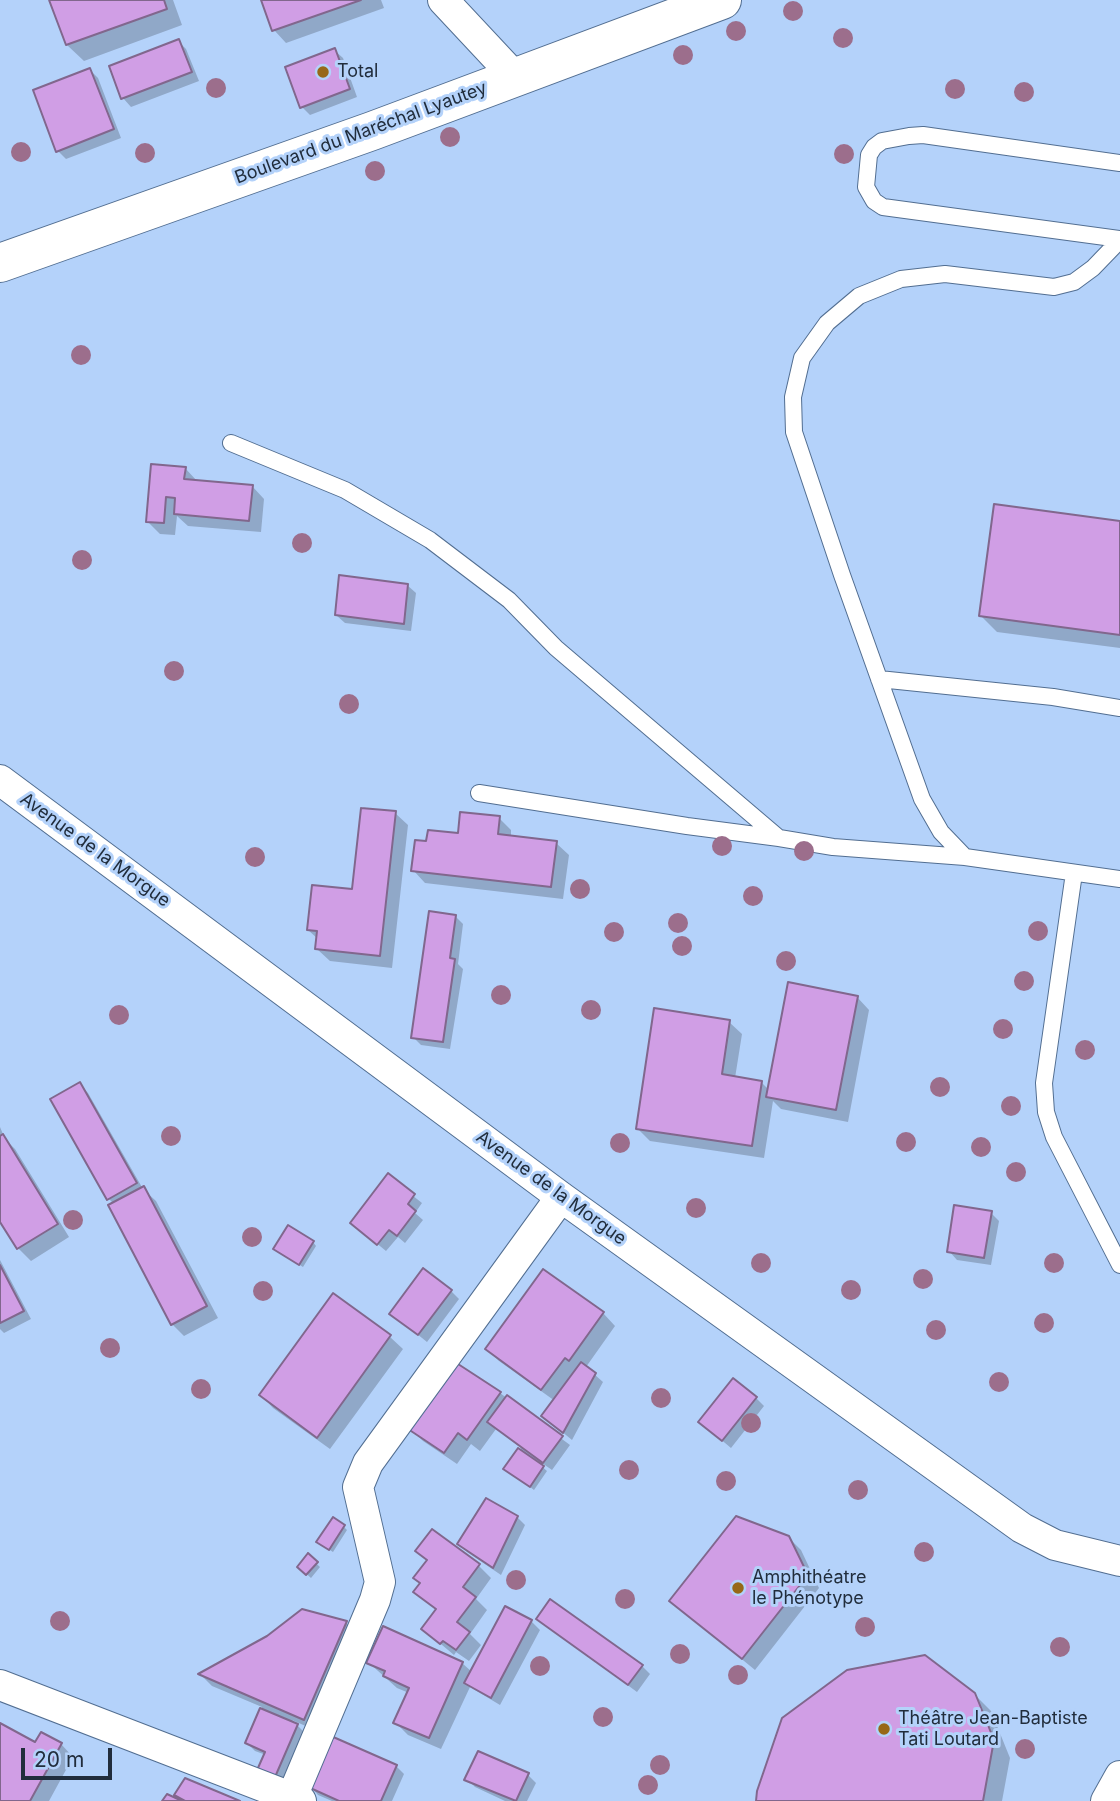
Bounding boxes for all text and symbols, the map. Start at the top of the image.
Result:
place label: Total [337,61,378,83]
marker: Total [315,64,331,80]
street label: Boulevard du Maréchal Lyautey [232,77,490,189]
street label: Avenue de la Morgue [16,788,174,912]
street label: Avenue de la Morgue [472,1126,630,1250]
place label: Amphithéatre le Phénotype [752,1567,866,1610]
marker: Amphithéatre le Phénotype [730,1580,746,1596]
place label: Théâtre Jean-Baptiste Tati Loutard [898,1708,1088,1750]
marker: Théâtre Jean-Baptiste Tati Loutard [876,1721,892,1737]
scale bar [24,1734,116,1778]
text: 20 m [34,1747,84,1772]

